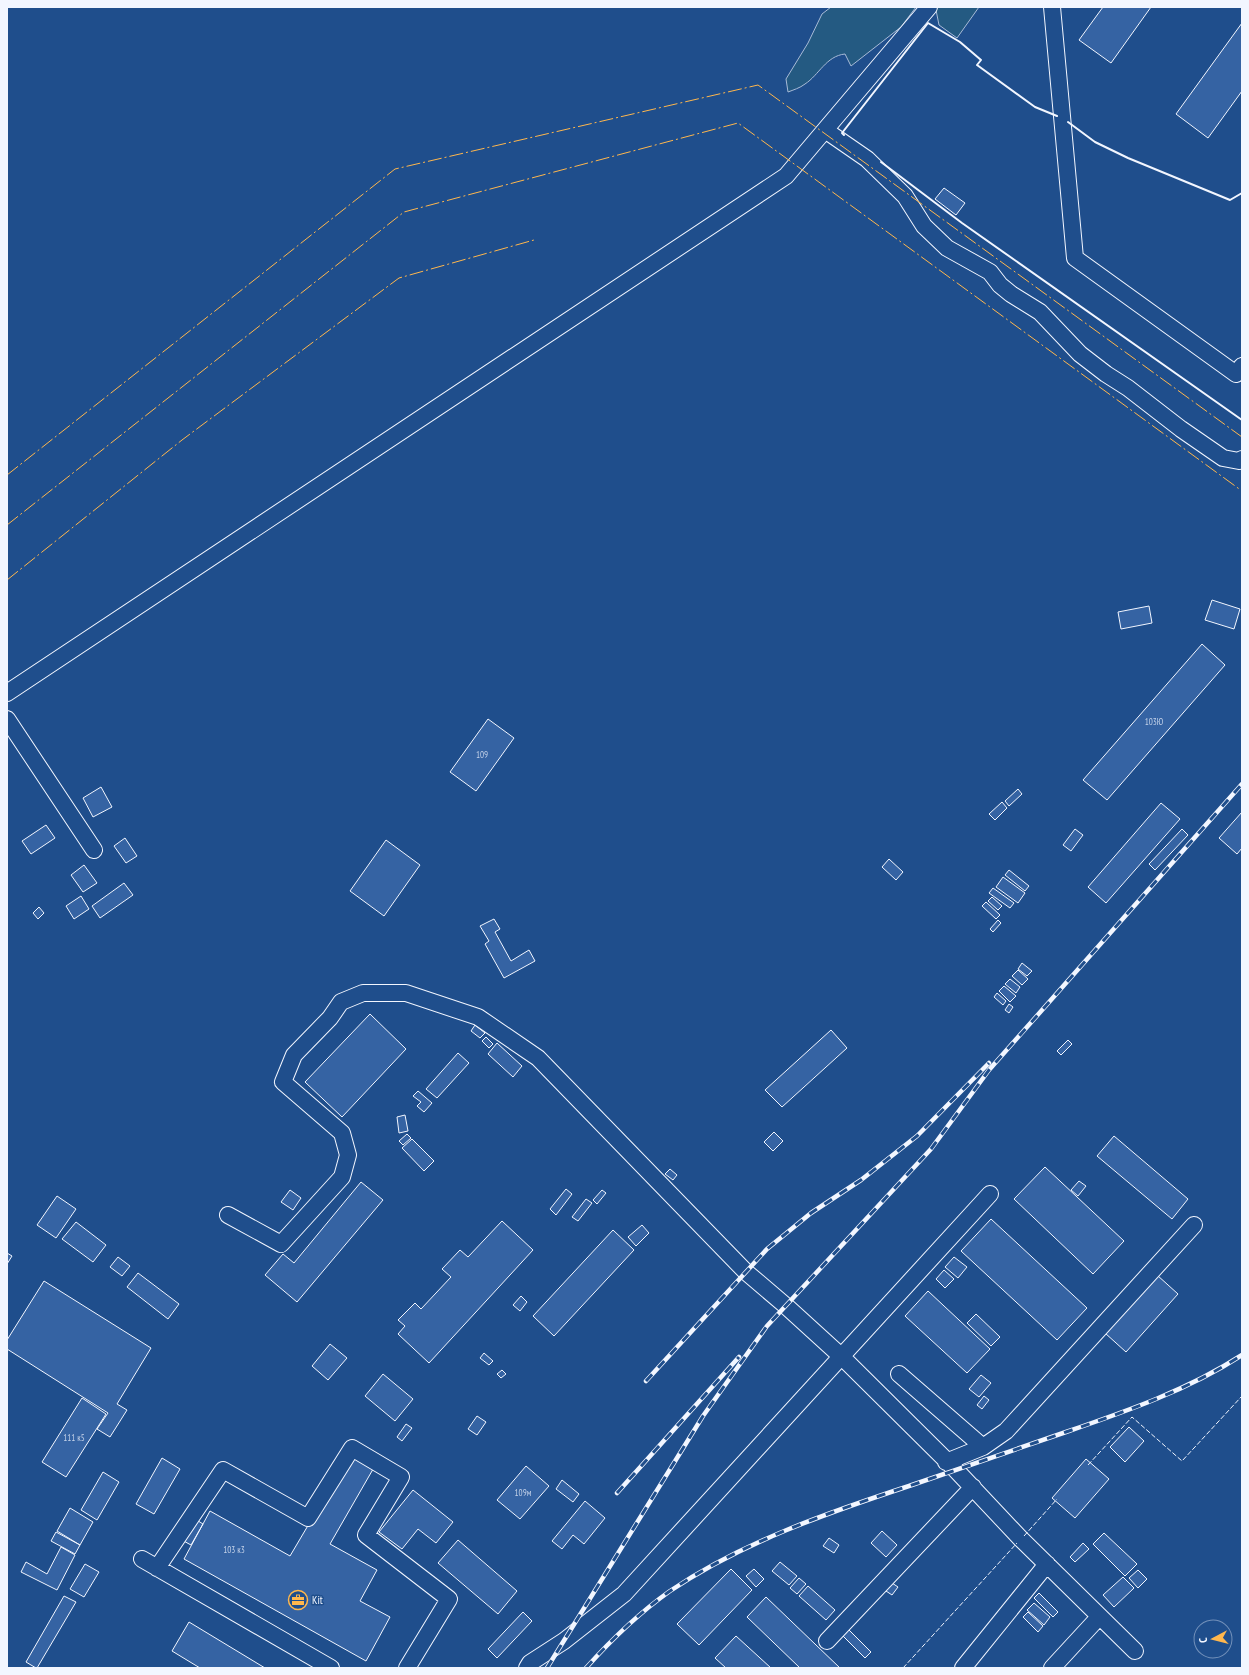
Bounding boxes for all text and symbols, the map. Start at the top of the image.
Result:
house number: 103Ю [1145,716,1164,727]
house number: 109 [476,749,488,760]
house number: 111 к5 [63,1432,85,1443]
house number: 109м [515,1487,532,1498]
house number: 103 к3 [223,1544,245,1555]
office icon: Kit [287,1589,309,1611]
place label: Kit [312,1593,323,1607]
north arrow [1193,1619,1233,1659]
text: С [1196,1637,1210,1644]

